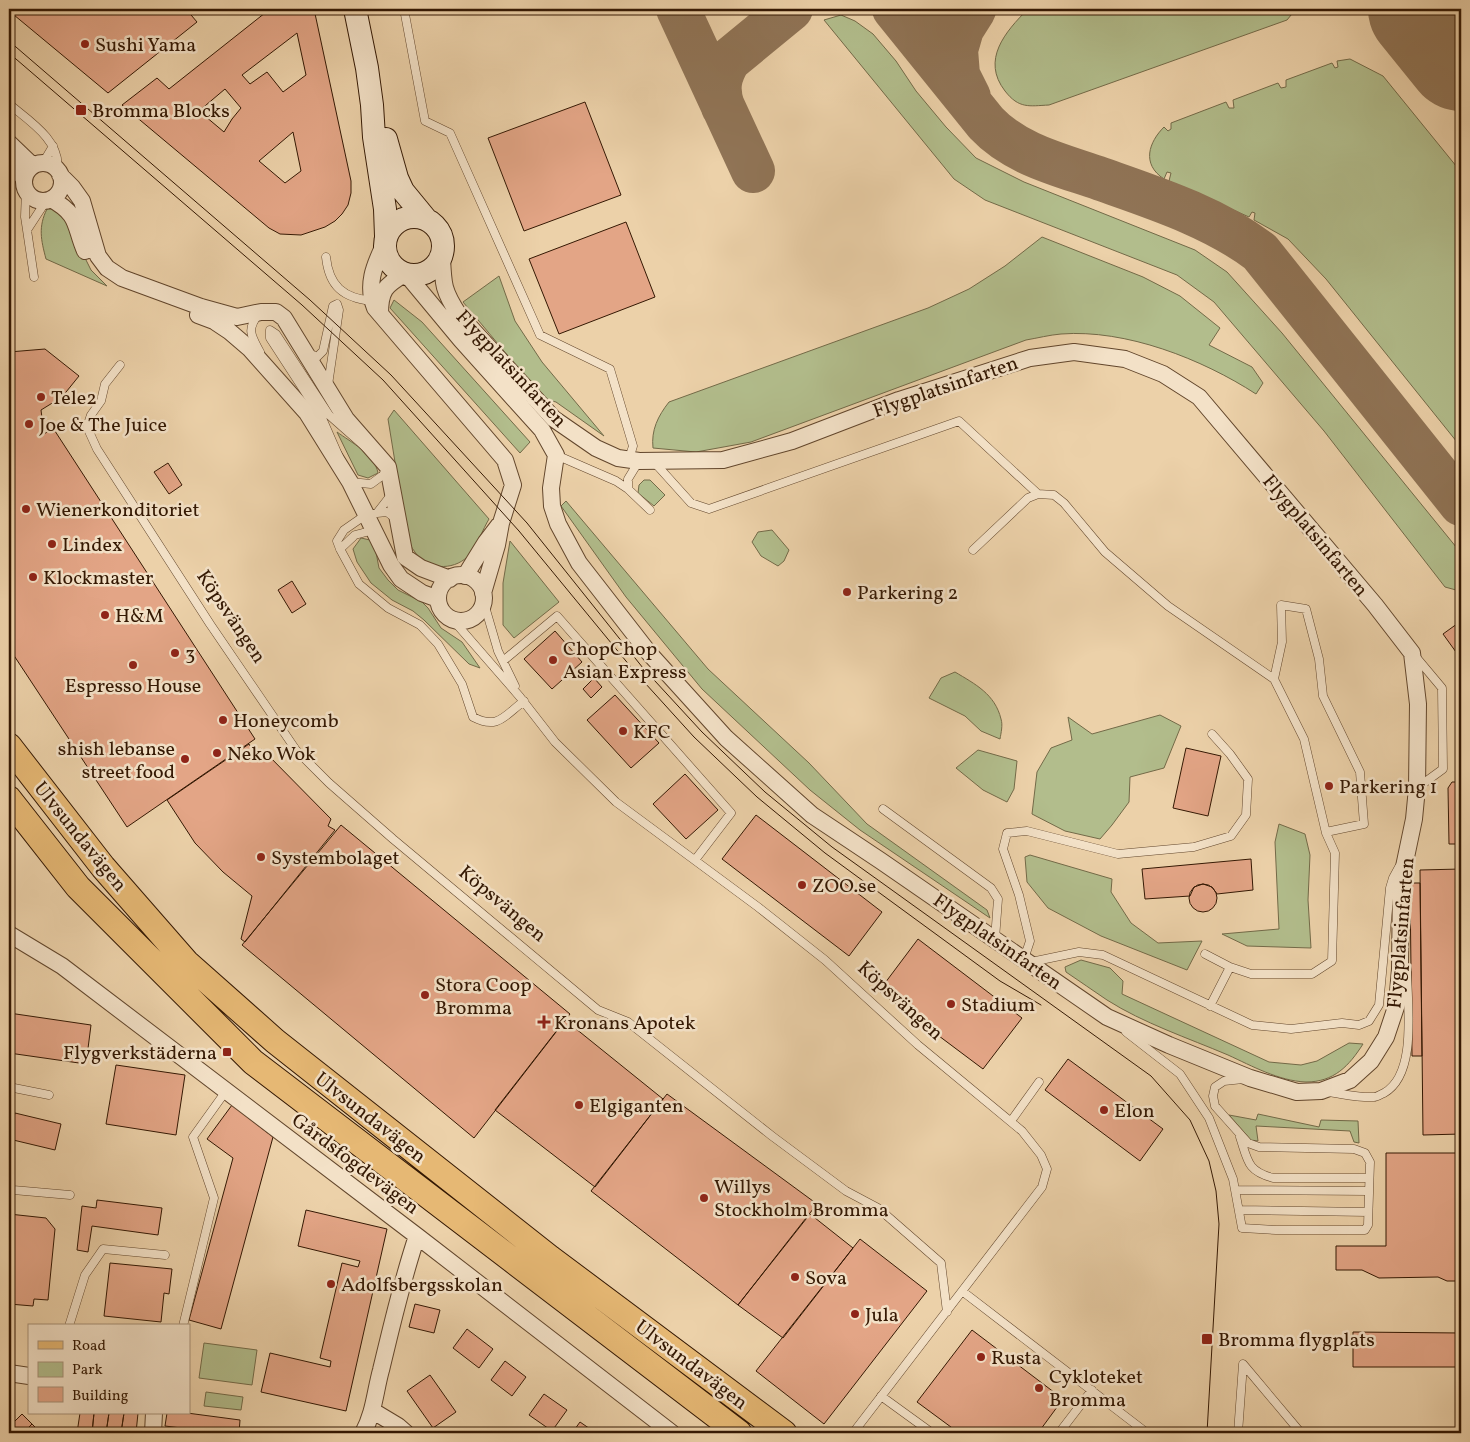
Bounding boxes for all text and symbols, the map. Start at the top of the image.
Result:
place label: Sushi Yama [95,32,196,60]
marker: Sushi Yama [79,38,91,50]
place label: Bromma Blocks [92,98,230,126]
marker: Bromma Blocks [74,103,88,117]
street label: Flygplatsinfarten [448,304,573,435]
street label: Flygplatsinfarten [869,350,1022,426]
place label: Tele2 [51,385,97,413]
marker: Tele2 [35,391,47,403]
place label: Joe & The Juice [39,412,167,440]
marker: Joe & The Juice [23,418,35,430]
street label: Flygplatsinfarten [1255,469,1374,604]
place label: Wienerkonditoriet [36,497,200,525]
marker: Wienerkonditoriet [20,503,32,515]
place label: Lindex [62,532,122,560]
marker: Lindex [46,538,58,550]
place label: Klockmaster [43,565,153,593]
street label: Köpsvängen [189,565,272,669]
marker: Klockmaster [27,571,39,583]
place label: Parkering 2 [857,580,958,608]
marker: Parkering 2 [841,586,853,598]
place label: H&M [115,603,164,631]
marker: H&M [99,609,111,621]
place label: ChopChop Asian Express [563,636,686,687]
place label: 3 [185,641,195,669]
marker: 3 [169,647,181,659]
marker: ChopChop Asian Express [547,654,559,666]
marker: Espresso House [127,659,139,671]
place label: Espresso House [65,673,201,701]
place label: Honeycomb [233,708,339,736]
marker: Honeycomb [217,714,229,726]
place label: KFC [633,719,671,747]
marker: KFC [617,725,629,737]
place label: shish lebanse street food [58,736,175,787]
place label: Neko Wok [227,741,316,769]
marker: Neko Wok [211,747,223,759]
marker: shish lebanse street food [179,753,191,765]
place label: Parkering 1 [1339,774,1437,802]
street label: Ulvsundavägen [26,776,133,898]
marker: Parkering 1 [1323,780,1335,792]
place label: Systembolaget [271,845,399,873]
marker: Systembolaget [255,851,267,863]
street label: Flygplatsinfarten [1381,856,1423,1010]
street label: Köpsvängen [452,859,552,950]
place label: ZOO.se [812,873,876,901]
marker: ZOO.se [796,879,808,891]
street label: Flygplatsinfarten [927,888,1067,998]
street label: Köpsvängen [850,955,949,1048]
place label: Stora Coop Bromma [435,972,532,1023]
marker: Stora Coop Bromma [419,989,431,1001]
place label: Stadium [961,992,1035,1020]
marker: Stadium [945,998,957,1010]
place label: Kronans Apotek [554,1010,696,1038]
marker: Kronans Apotek [538,1016,550,1028]
place label: Flygverkstäderna [63,1040,217,1068]
marker: Flygverkstäderna [221,1046,233,1058]
street label: Ulvsundavägen [308,1066,431,1171]
place label: Elgiganten [589,1093,684,1121]
place label: Elon [1114,1098,1155,1126]
marker: Elgiganten [573,1099,585,1111]
marker: Elon [1098,1104,1110,1116]
street label: Gårdsfogdevägen [285,1107,424,1222]
place label: Willys Stockholm Bromma [714,1174,889,1225]
marker: Willys Stockholm Bromma [698,1192,710,1204]
place label: Sova [805,1265,847,1293]
marker: Sova [789,1271,801,1283]
place label: Adolfsbergsskolan [341,1272,503,1300]
marker: Adolfsbergsskolan [325,1278,337,1290]
place label: Jula [865,1302,899,1330]
marker: Jula [849,1308,861,1320]
street label: Ulvsundavägen [629,1314,753,1417]
legend [28,1324,190,1414]
place label: Bromma flygplats [1218,1327,1375,1355]
marker: Bromma flygplats [1200,1332,1214,1346]
text: Road [72,1336,106,1357]
place label: Rusta [991,1345,1042,1373]
marker: Rusta [975,1351,987,1363]
text: Park [72,1360,103,1381]
place label: Cykloteket Bromma [1049,1364,1143,1415]
marker: Cykloteket Bromma [1033,1382,1045,1394]
text: Building [72,1386,129,1407]

